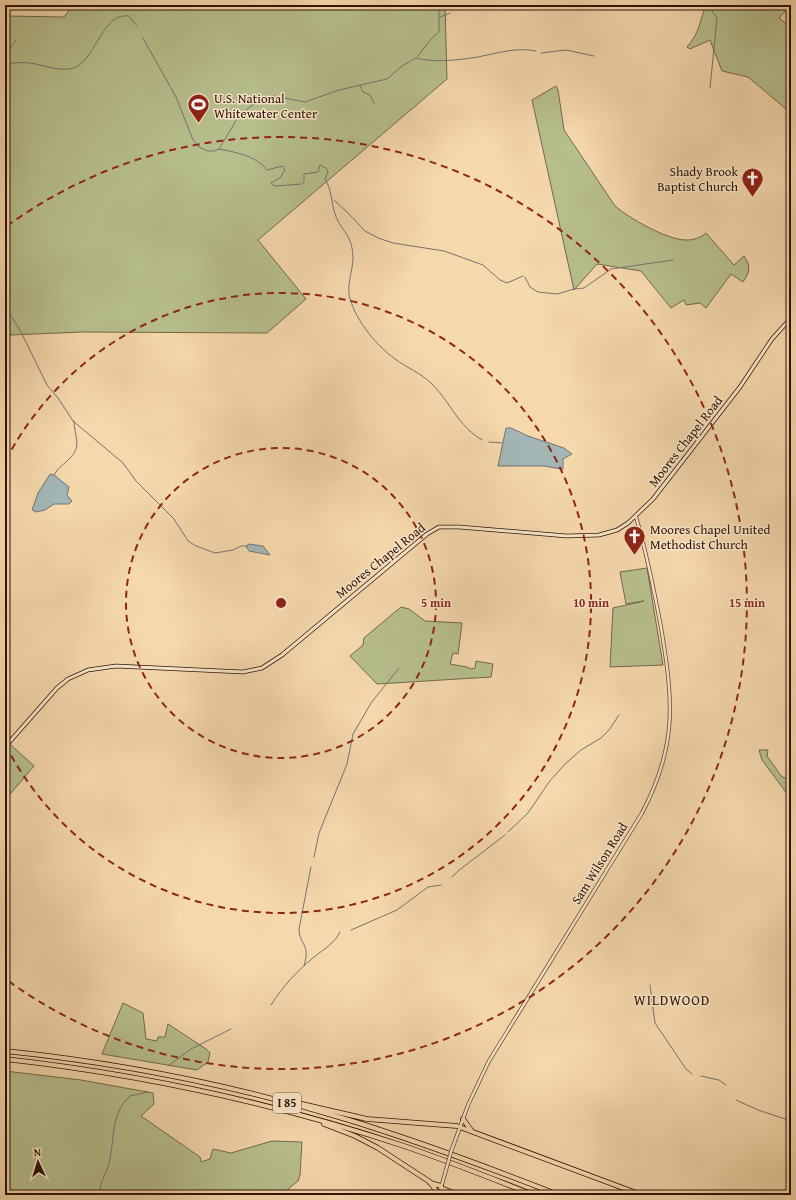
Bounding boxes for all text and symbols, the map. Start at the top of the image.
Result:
place label: U.S. National Whitewater Center [214,89,318,123]
sports icon: U.S. National Whitewater Center [186,92,212,125]
place label: Shady Brook Baptist Church [657,162,739,196]
church icon: Shady Brook Baptist Church [740,165,766,198]
street label: Moores Chapel Road [644,392,727,491]
street label: Moores Chapel Road [331,518,429,603]
place label: Moores Chapel United Methodist Church [650,520,771,554]
church icon: Moores Chapel United Methodist Church [621,523,647,556]
text: 5 min [421,594,451,611]
text: 10 min [573,594,609,611]
text: 15 min [729,594,765,611]
centre of rings [274,596,288,610]
street label: Sam Wilson Road [567,819,632,908]
district label: WILDWOOD [634,990,710,1010]
road number: I 85 [273,1093,301,1113]
north arrow [18,1142,58,1182]
text: N [33,1144,42,1160]

